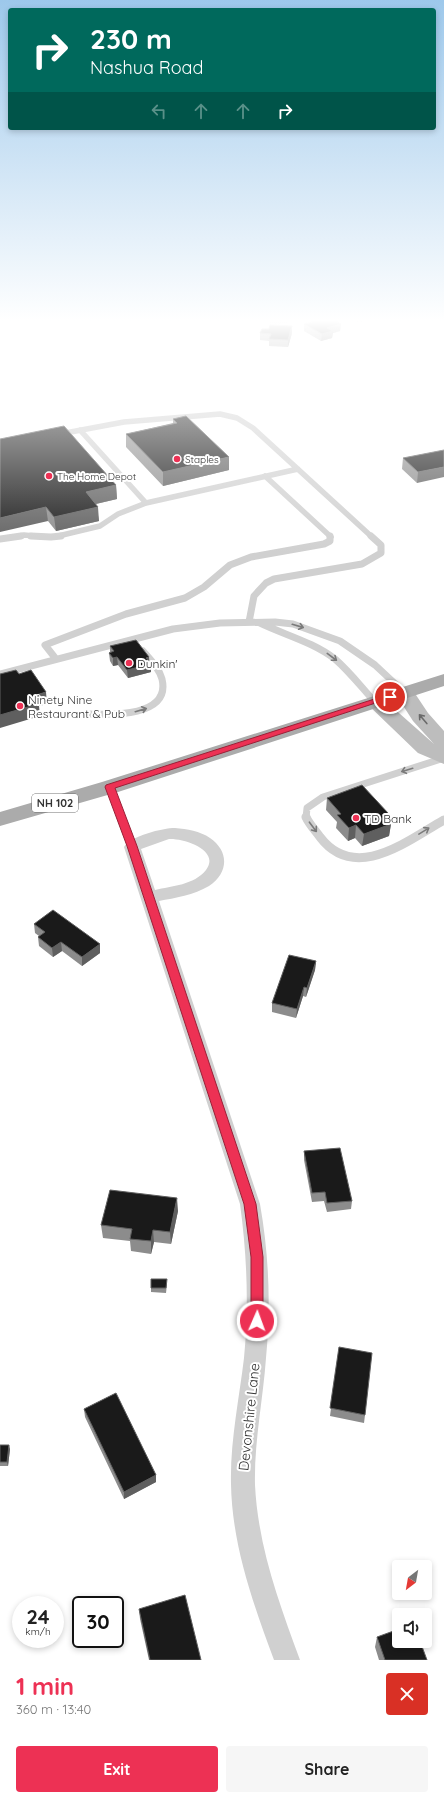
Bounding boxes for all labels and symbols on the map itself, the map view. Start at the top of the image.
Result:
place label: Staples [185,453,219,466]
marker: Staples [172,454,182,464]
place label: The Home Depot [57,470,137,483]
marker: The Home Depot [44,471,54,481]
one-way arrow [291,622,304,630]
one-way arrow [327,653,338,662]
place label: Dunkin' [137,656,178,671]
marker: Dunkin' [124,658,134,668]
pin [373,680,407,714]
place label: Ninety Nine Restaurant & Pub [28,692,125,721]
marker: Ninety Nine Restaurant & Pub [15,701,25,711]
one-way arrow [134,706,147,713]
one-way arrow [418,714,427,724]
one-way arrow [400,767,413,774]
road number: NH 102 [32,794,78,812]
place label: TD Bank [364,811,412,826]
marker: TD Bank [351,813,361,823]
one-way arrow [309,822,317,833]
one-way arrow [418,826,430,834]
position arrow [236,1300,278,1342]
street label: Devonshire Lane [234,1362,264,1472]
north arrow [392,1560,432,1600]
speed limit sign: 30 [72,1596,124,1648]

